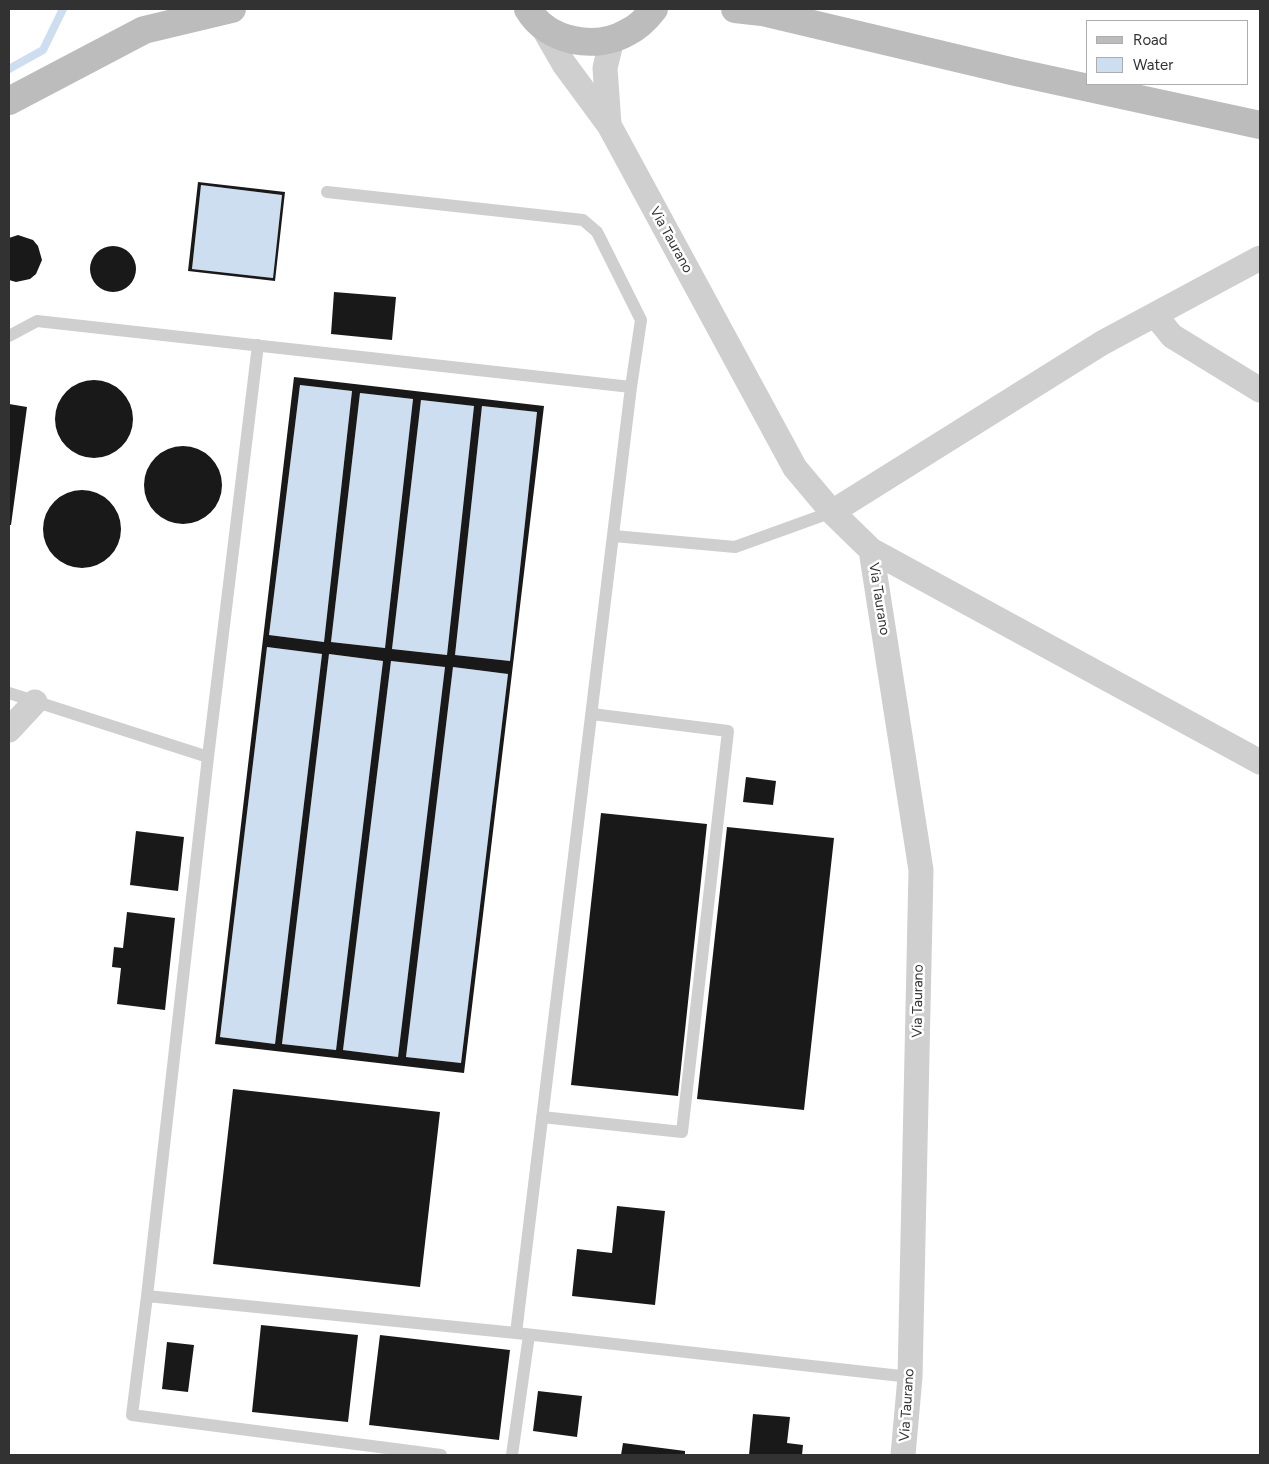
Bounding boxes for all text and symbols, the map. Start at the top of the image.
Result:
legend [1086,20,1249,85]
text: Road [1133,31,1168,49]
text: Water [1133,56,1173,74]
street label: Via Taurano [646,204,696,276]
street label: Via Taurano [865,562,893,636]
street label: Via Taurano [909,964,927,1038]
street label: Via Taurano [896,1368,918,1442]

